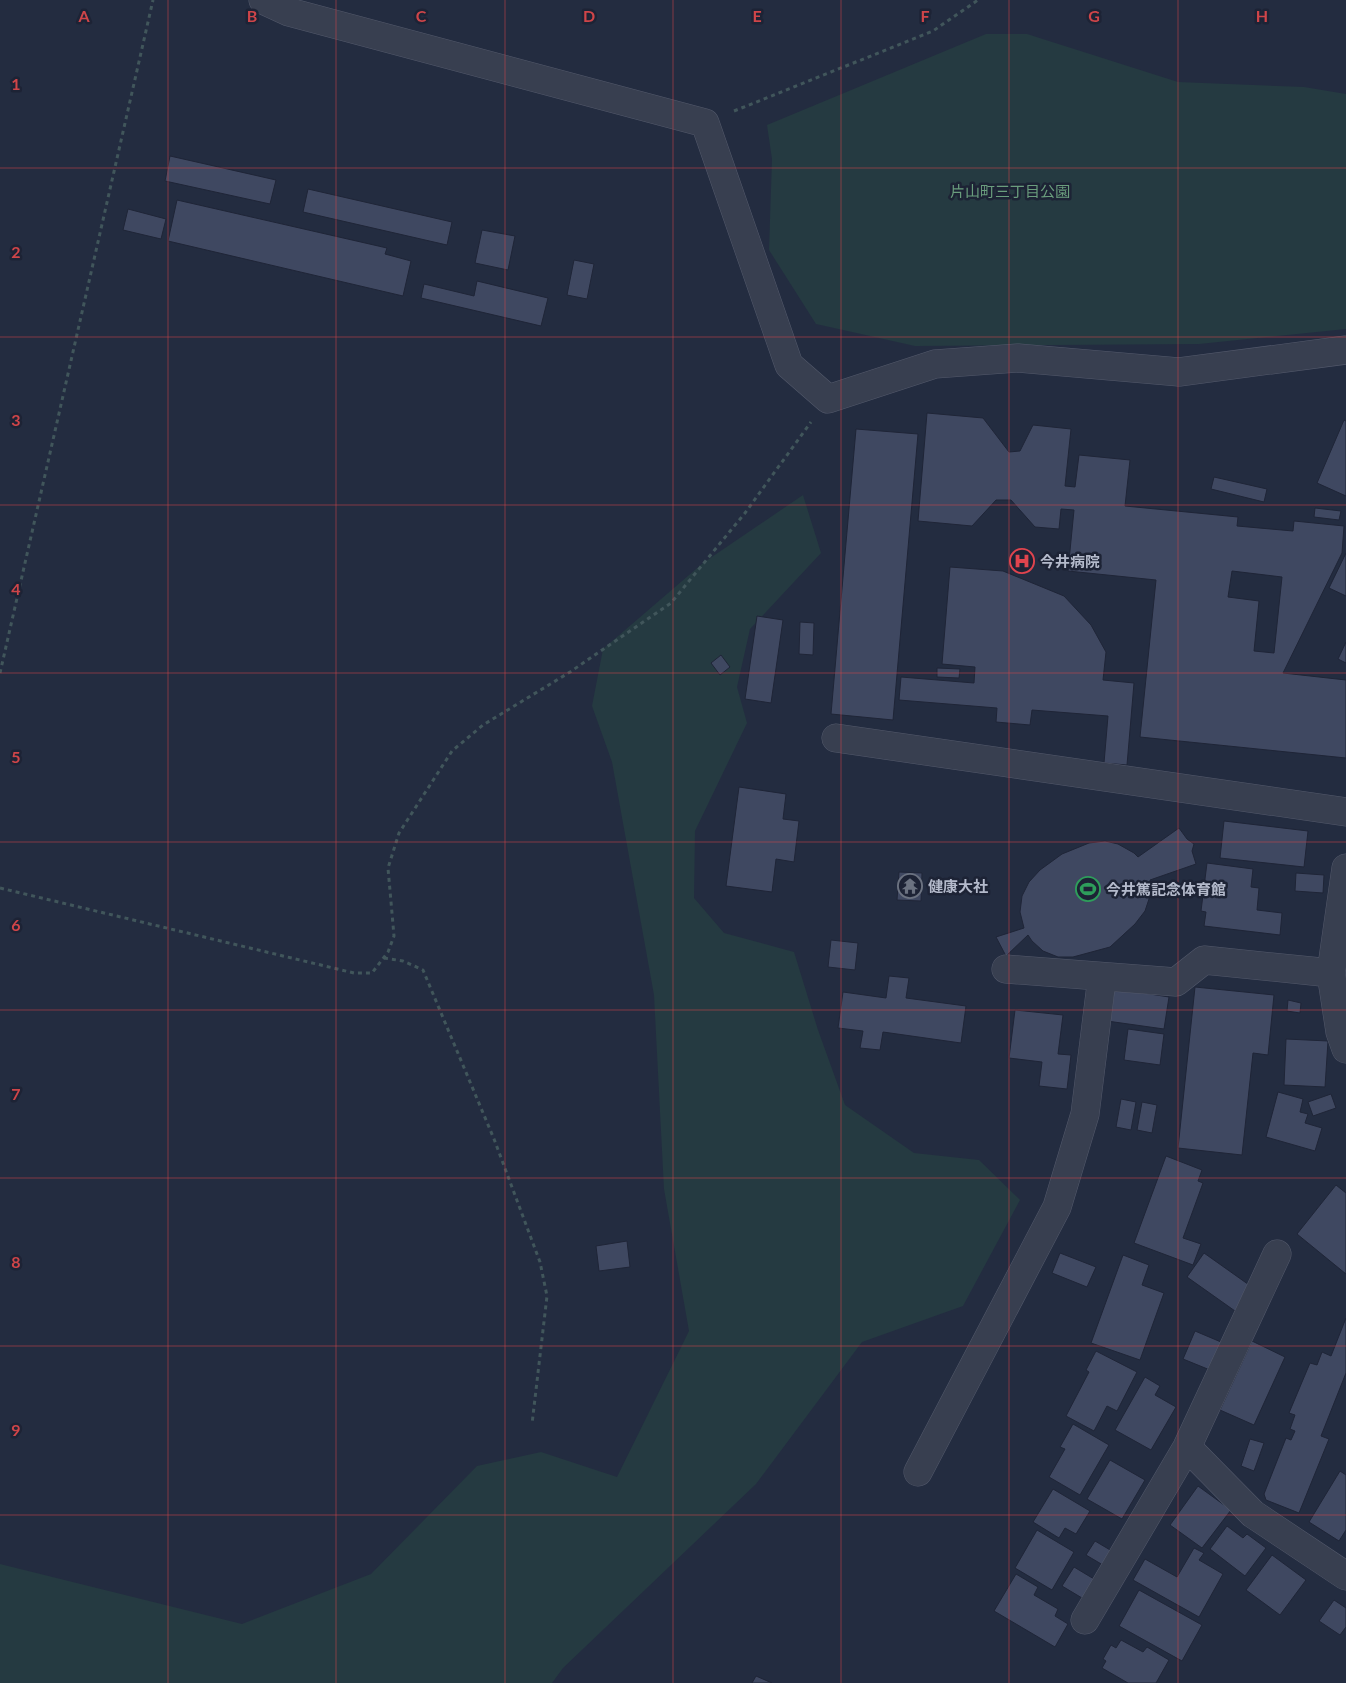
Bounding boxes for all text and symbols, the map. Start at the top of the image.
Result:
text: A [77,6,90,25]
text: B [247,6,257,25]
text: C [416,6,427,25]
text: D [583,6,595,25]
text: E [752,6,762,25]
text: F [920,6,930,25]
text: G [1088,6,1100,25]
text: H [1256,6,1268,25]
text: 1 [11,74,21,93]
park label: 片山町三丁目公園 [950,182,1070,200]
text: 2 [11,242,21,261]
text: 3 [11,410,21,429]
hospital icon: 今井病院 [1009,548,1035,574]
place label: 今井病院 [1040,552,1100,570]
text: 4 [11,579,21,598]
text: 5 [11,747,21,766]
temple icon: 健康大社 [897,873,923,899]
sports icon: 今井篤記念体育館 [1075,876,1101,902]
place label: 健康大社 [928,877,988,895]
place label: 今井篤記念体育館 [1106,880,1226,898]
text: 6 [11,915,21,934]
text: 7 [11,1084,21,1103]
text: 8 [11,1252,21,1271]
text: 9 [11,1420,21,1439]

